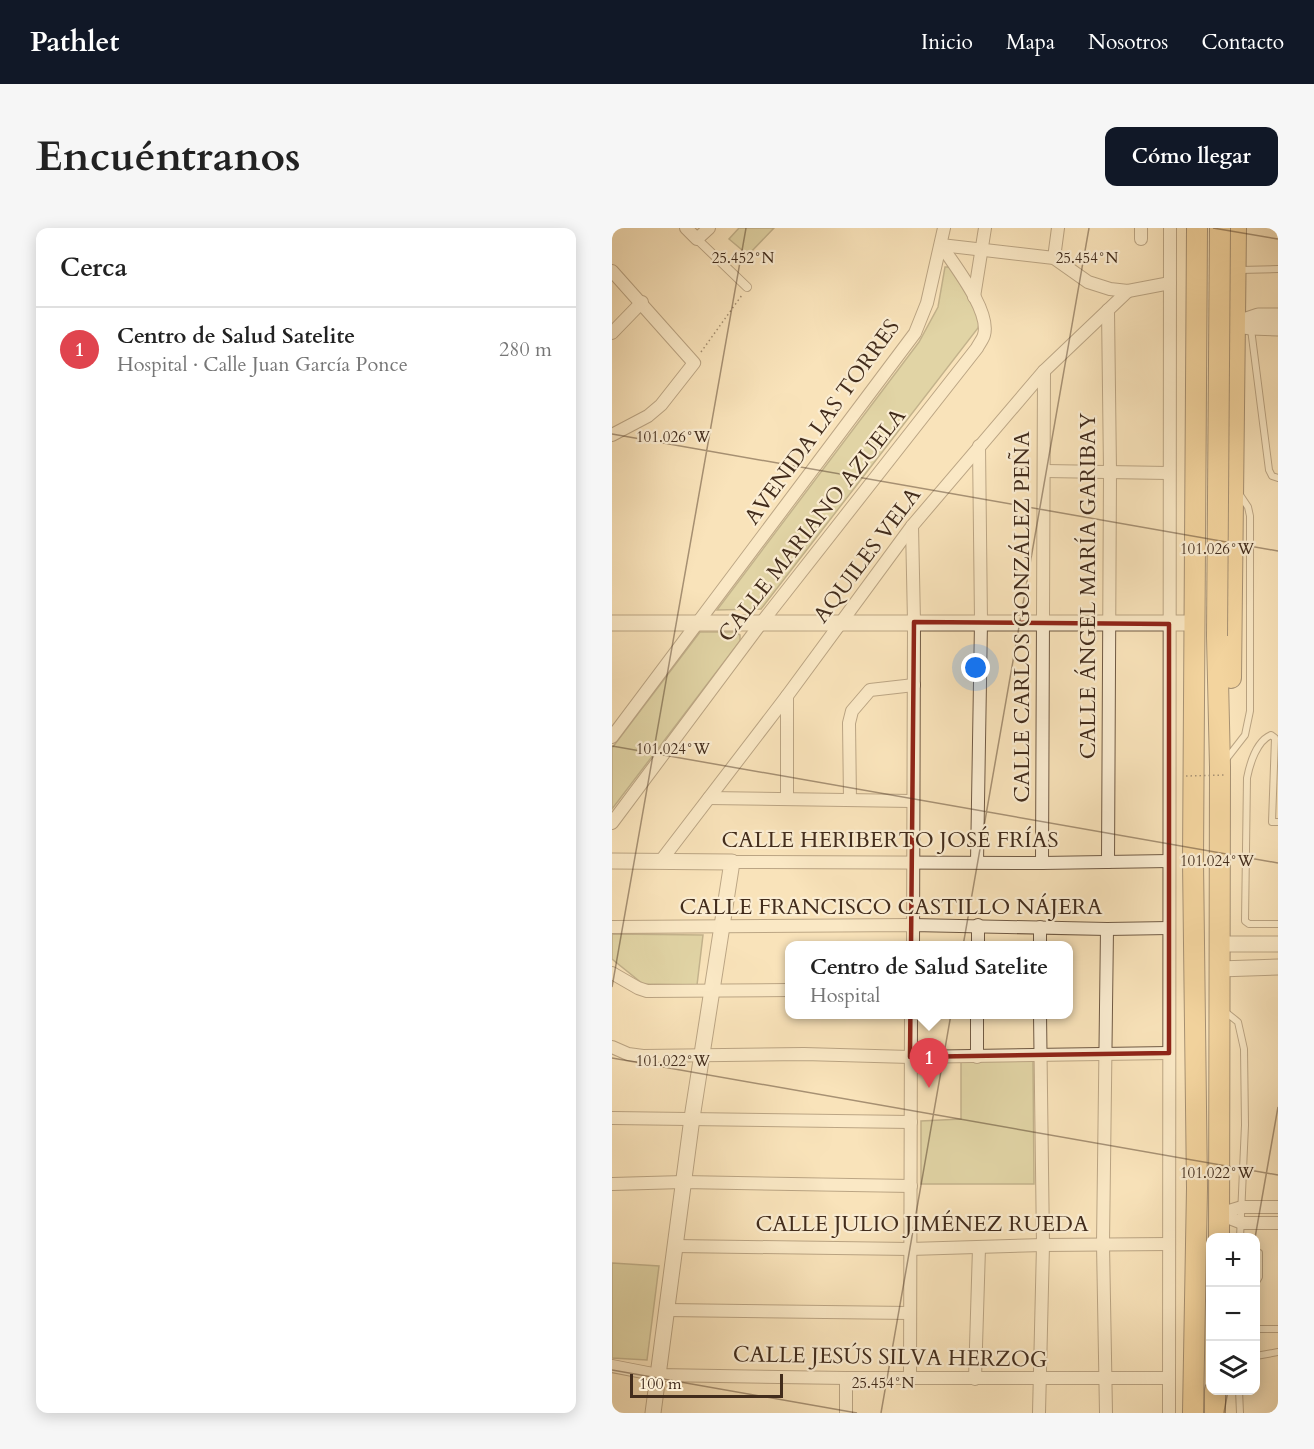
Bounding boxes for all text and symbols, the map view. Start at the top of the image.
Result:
text: Pathlet [30,23,119,61]
text: Inicio [921,28,973,57]
text: Mapa [1006,28,1055,57]
text: Nosotros [1088,28,1168,57]
text: Contacto [1201,28,1284,57]
button: Cómo llegar [1105,127,1278,186]
text: Encuéntranos [36,128,301,185]
text: 25.452°N [712,248,775,268]
text: 25.454°N [1056,248,1119,268]
text: Cerca [60,250,127,285]
street label: AVENIDA LAS TORRES [737,313,907,531]
text: Centro de Salud Satelite [117,321,355,351]
text: 1 [74,336,85,363]
text: 280 m [499,336,552,363]
text: Hospital · Calle Juan García Ponce [117,351,408,378]
street label: CALLE MARIANO AZUELA [711,402,913,648]
street label: CALLE ÁNGEL MARÍA GARIBAY [1073,412,1103,759]
text: 101.026°W [636,427,711,447]
street label: CALLE CARLOS GONZÁLEZ PEÑA [1007,431,1037,803]
street label: AQUILES VELA [806,481,928,629]
text: 101.026°W [1180,539,1255,559]
your location [961,653,990,682]
text: 101.024°W [636,739,711,759]
street label: CALLE HERIBERTO JOSÉ FRÍAS [721,825,1059,855]
text: 101.024°W [1180,851,1255,871]
street label: CALLE FRANCISCO CASTILLO NÁJERA [680,892,1103,922]
popup [785,941,1073,1019]
text: Centro de Salud Satelite [810,952,1048,982]
text: Hospital [810,982,880,1009]
pin: 1 [910,1038,948,1088]
text: 101.022°W [636,1051,711,1071]
text: 101.022°W [1180,1163,1255,1183]
street label: CALLE JULIO JIMÉNEZ RUEDA [755,1209,1089,1239]
map controls [1206,1233,1260,1395]
button: + [1206,1233,1260,1287]
button: − [1206,1287,1260,1341]
street label: CALLE JESÚS SILVA HERZOG [733,1339,1047,1375]
button: layers [1206,1341,1260,1395]
scale bar [630,1371,783,1398]
text: 100 m [639,1373,681,1395]
text: 25.454°N [852,1373,915,1393]

